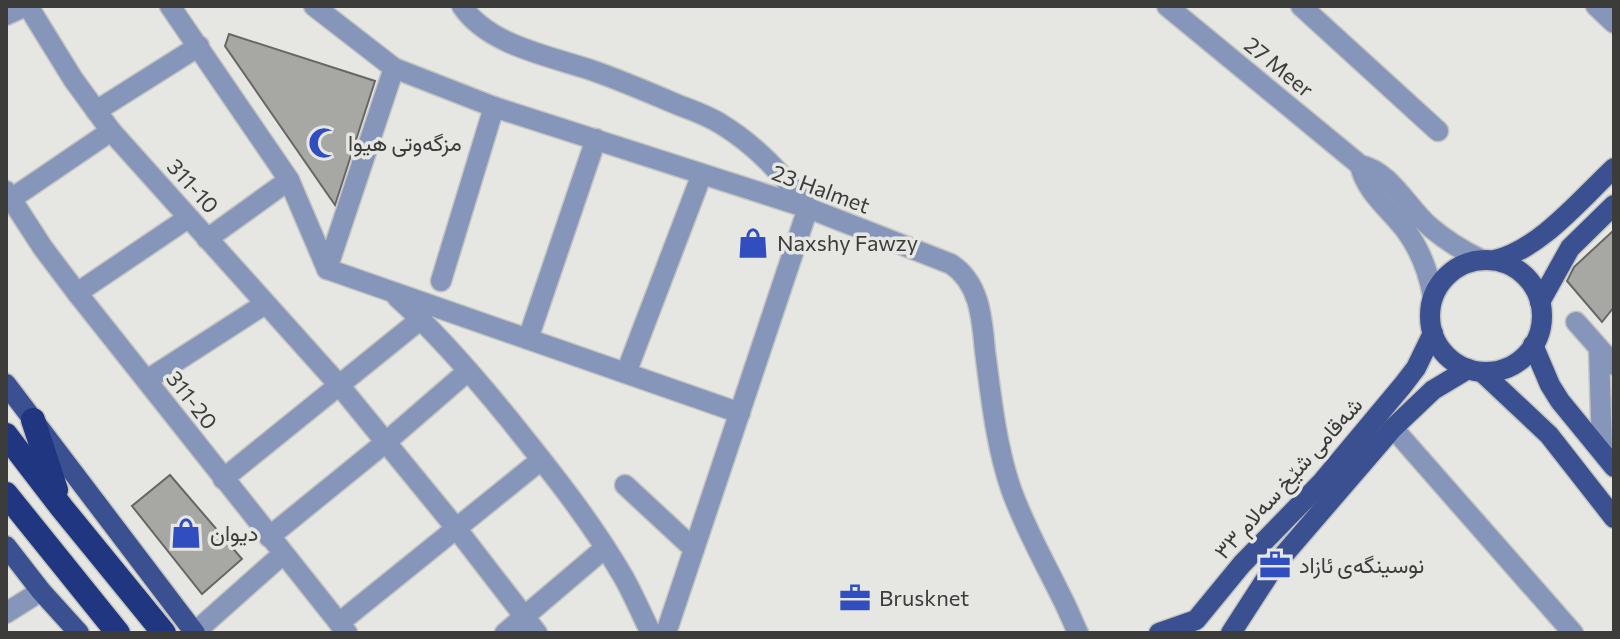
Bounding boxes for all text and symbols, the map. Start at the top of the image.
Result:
street label: 27 Meer [1239,31,1319,103]
mosque icon: مزگەوتی هیوا [307,126,341,160]
place label: مزگەوتی هیوا [348,129,462,157]
street label: 311-10 [162,153,225,219]
street label: 23 Halmet [769,158,874,219]
shop icon: Naxshy Fawzy [736,226,770,260]
place label: Naxshy Fawzy [777,229,918,256]
street label: 311-20 [161,365,224,434]
street label: شەقامی شێخ سەلام ٣٣ [1208,391,1369,566]
shop icon: دیوان [169,516,203,550]
place label: دیوان [210,519,258,547]
office icon: نوسینگەی ئازاد [1258,548,1292,582]
place label: نوسینگەی ئازاد [1299,551,1424,579]
office icon: Brusknet [838,581,872,615]
place label: Brusknet [879,584,969,611]

